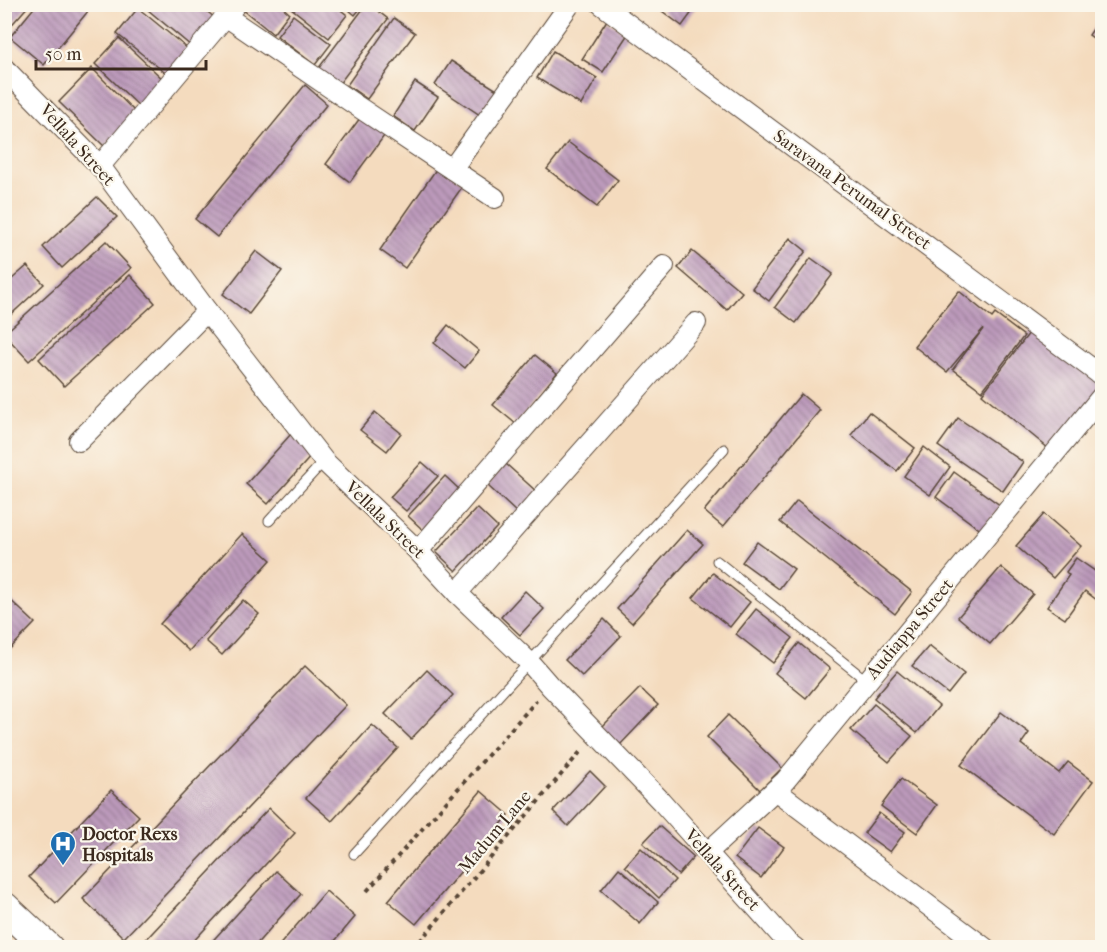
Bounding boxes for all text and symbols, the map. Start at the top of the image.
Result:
scale bar [36,33,206,71]
text: 50 m [45,44,82,65]
street label: Vellala Street [34,99,119,191]
street label: Saravana Perumal Street [769,126,935,255]
street label: Vellala Street [340,476,430,564]
street label: Audiappa Street [861,574,958,684]
street label: Madum Lane [454,786,536,878]
place label: Doctor Rexs Hospitals [82,824,178,866]
street label: Vellala Street [679,824,764,916]
hospital icon: Doctor Rexs Hospitals [48,829,78,867]

